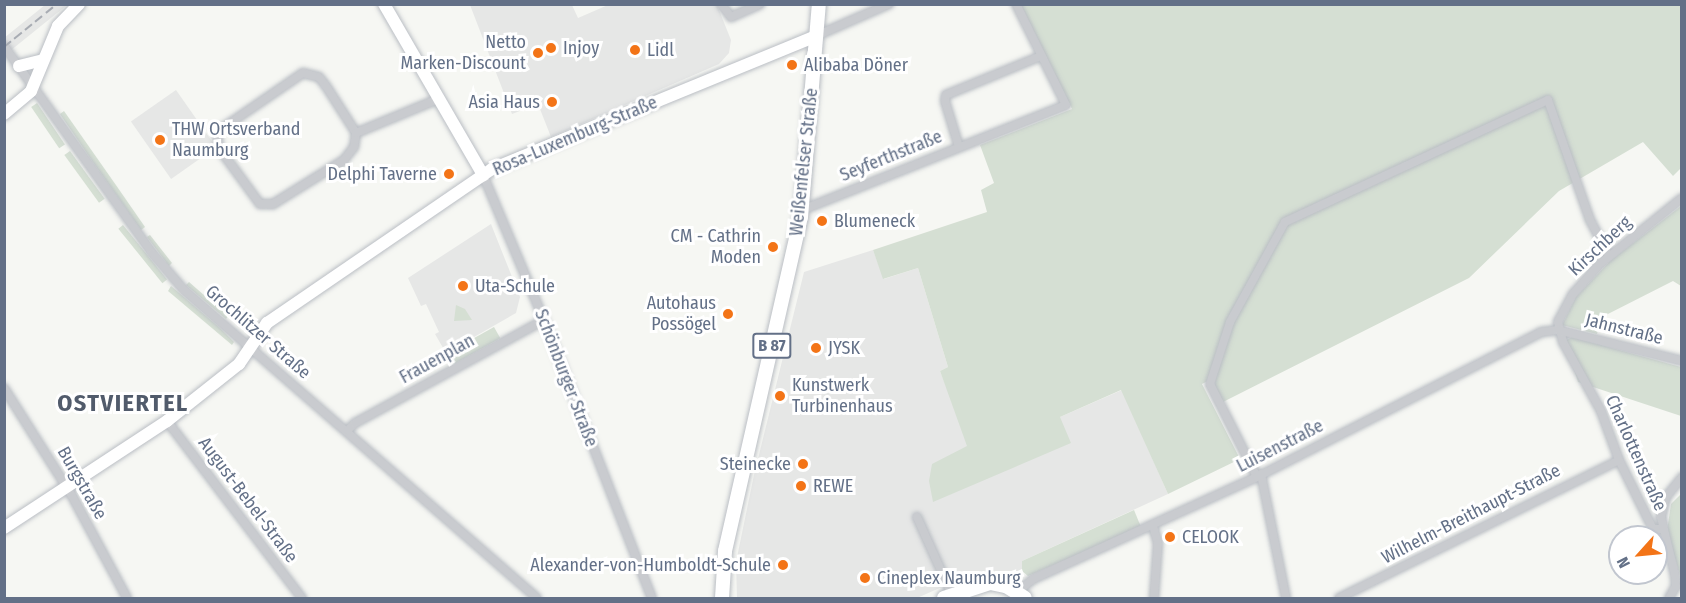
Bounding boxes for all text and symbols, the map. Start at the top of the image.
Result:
place label: Netto Marken-Discount [401,32,526,74]
place label: Injoy [563,37,599,59]
place label: Lidl [647,39,674,61]
marker: Injoy [544,41,558,55]
marker: Lidl [628,43,642,57]
marker: Netto Marken-Discount [531,46,545,60]
place label: Alibaba Döner [804,54,908,76]
marker: Alibaba Döner [785,58,799,72]
street label: Weißenfelser Straße [785,87,823,237]
place label: Asia Haus [468,91,540,113]
street label: Rosa-Luxemburg-Straße [490,92,660,180]
marker: Asia Haus [545,95,559,109]
place label: THW Ortsverband Naumburg [172,119,300,162]
street label: Seyferthstraße [837,126,945,186]
marker: THW Ortsverband Naumburg [153,133,167,147]
place label: Delphi Taverne [328,163,437,185]
marker: Delphi Taverne [442,167,456,181]
place label: Blumeneck [834,210,915,232]
street label: Kirschberg [1564,212,1636,280]
marker: Blumeneck [815,214,829,228]
place label: CM - Cathrin Moden [671,226,761,268]
marker: CM - Cathrin Moden [766,240,780,254]
place label: Uta-Schule [475,275,555,297]
marker: Uta-Schule [456,279,470,293]
street label: Grochlitzer Straße [201,280,315,384]
place label: Autohaus Possögel [647,293,716,336]
street label: Schönburger Straße [530,306,602,450]
marker: Autohaus Possögel [721,307,735,321]
street label: Jahnstraße [1583,309,1665,349]
street label: Frauenplan [396,330,478,388]
road number: B 87 [751,333,793,359]
place label: JYSK [828,337,860,359]
marker: JYSK [809,341,823,355]
place label: Kunstwerk Turbinenhaus [792,375,893,418]
marker: Kunstwerk Turbinenhaus [773,389,787,403]
district label: OSTVIERTEL [57,390,189,418]
street label: Charlottenstraße [1601,392,1671,514]
street label: Luisenstraße [1233,415,1327,477]
street label: August-Bebel-Straße [194,433,302,567]
street label: Burgstraße [53,443,111,523]
place label: Steinecke [720,453,791,475]
marker: Steinecke [796,457,810,471]
street label: Wilhelm-Breithaupt-Straße [1378,460,1564,568]
place label: REWE [813,475,853,497]
marker: REWE [794,479,808,493]
north arrow [1608,525,1668,585]
place label: CELOOK [1182,526,1239,548]
marker: CELOOK [1163,530,1177,544]
place label: Alexander-von-Humboldt-Schule [530,554,771,576]
text: N [1613,554,1634,571]
marker: Alexander-von-Humboldt-Schule [776,558,790,572]
place label: Cineplex Naumburg [877,567,1021,589]
marker: Cineplex Naumburg [858,571,872,585]

